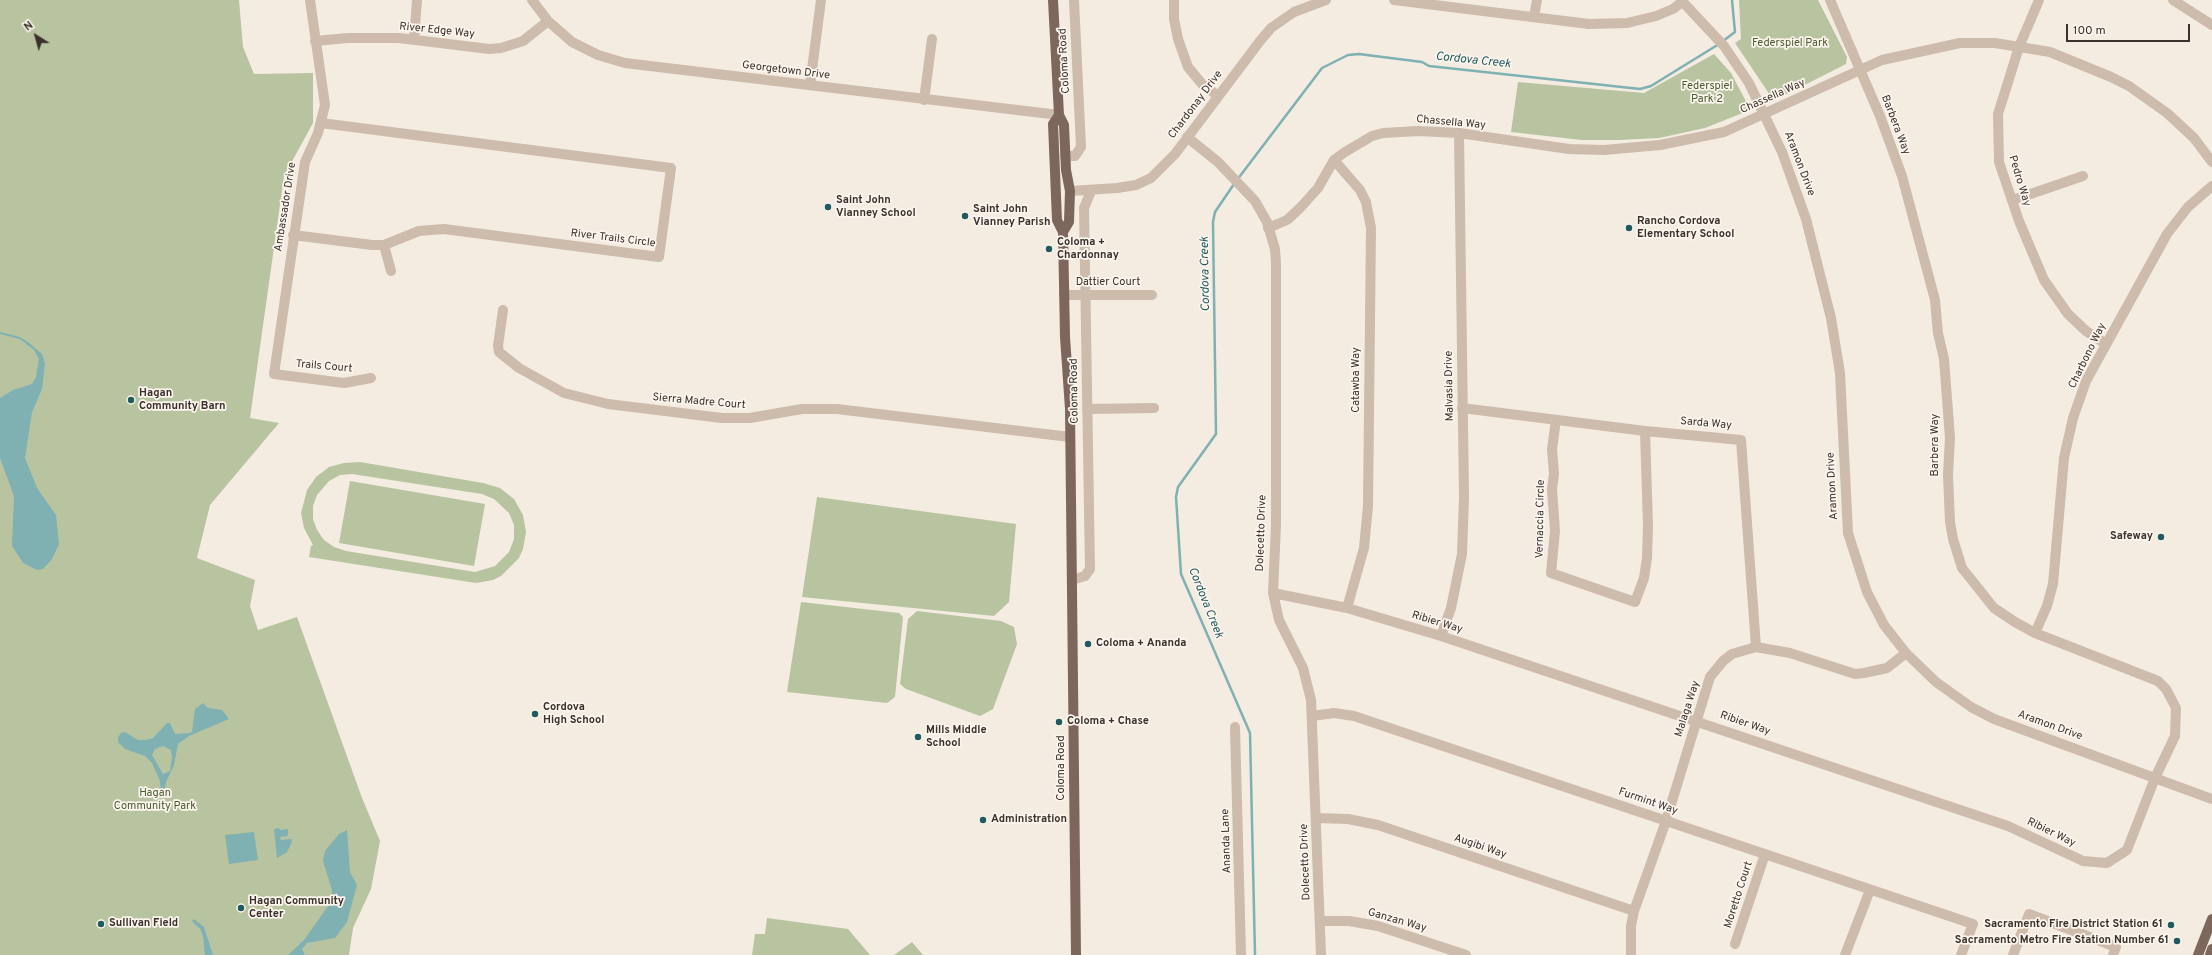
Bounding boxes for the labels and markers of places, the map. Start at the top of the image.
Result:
place label: Saint John Vianney School [836,194,916,220]
marker: Saint John Vianney School [823,202,833,212]
place label: Saint John Vianney Parish [973,203,1050,229]
marker: Saint John Vianney Parish [960,211,970,221]
place label: Rancho Cordova Elementary School [1637,215,1734,241]
marker: Rancho Cordova Elementary School [1624,223,1634,233]
place label: Coloma + Chardonnay [1057,236,1119,262]
marker: Coloma + Chardonnay [1044,244,1054,254]
place label: Hagan Community Barn [139,387,226,413]
marker: Hagan Community Barn [126,395,136,405]
place label: Safeway [2110,530,2153,544]
marker: Safeway [2156,532,2166,542]
place label: Coloma + Ananda [1096,637,1186,651]
marker: Coloma + Ananda [1083,639,1093,649]
place label: Cordova High School [543,701,604,727]
marker: Cordova High School [530,709,540,719]
place label: Coloma + Chase [1067,715,1149,729]
marker: Coloma + Chase [1054,717,1064,727]
place label: Mills Middle School [926,724,987,750]
marker: Mills Middle School [913,732,923,742]
place label: Administration [991,813,1067,827]
marker: Administration [978,815,988,825]
place label: Hagan Community Center [249,895,344,921]
marker: Hagan Community Center [236,903,246,913]
place label: Sullivan Field [109,917,178,931]
place label: Sacramento Fire District Station 61 [1984,918,2163,932]
marker: Sullivan Field [96,919,106,929]
marker: Sacramento Fire District Station 61 [2166,920,2176,930]
place label: Sacramento Metro Fire Station Number 61 [1955,934,2169,948]
marker: Sacramento Metro Fire Station Number 61 [2172,936,2182,946]

